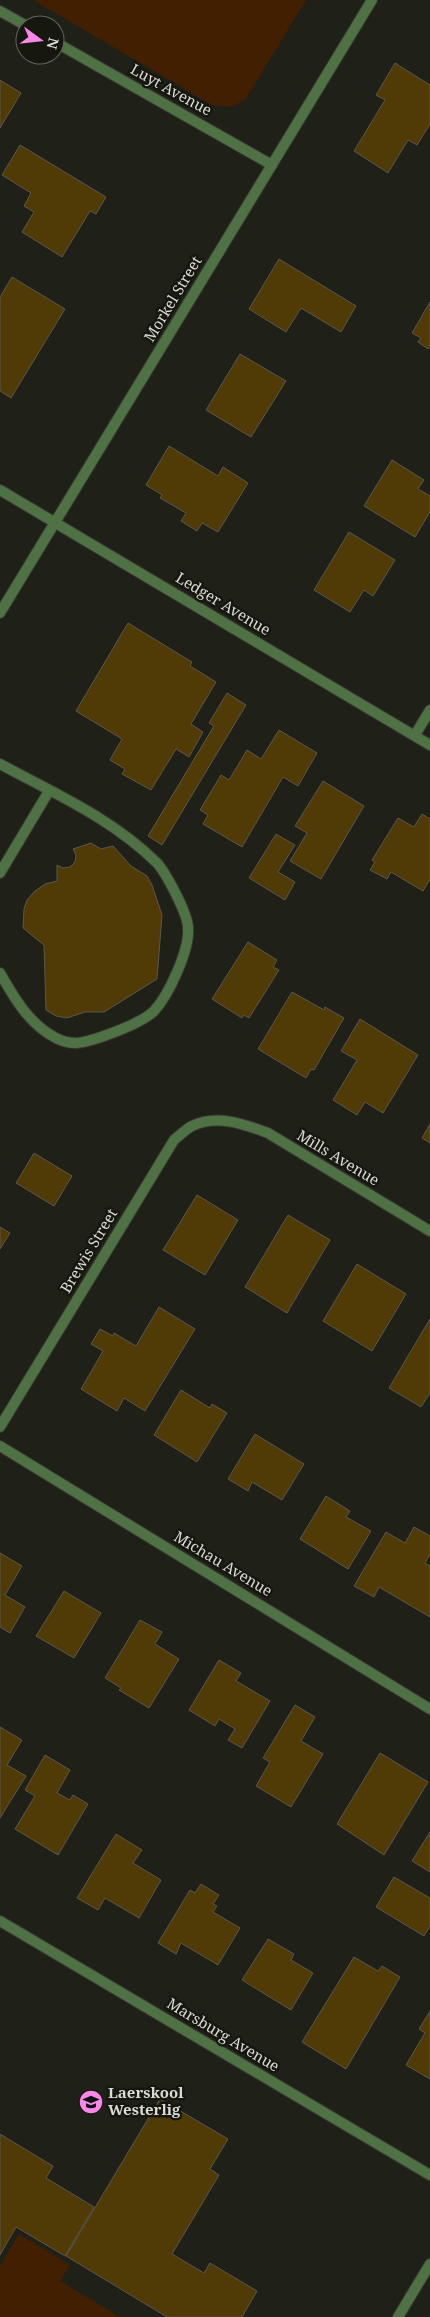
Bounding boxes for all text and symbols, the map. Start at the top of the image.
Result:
north arrow [15,15,65,65]
text: N [42,36,64,51]
street label: Luyt Avenue [127,59,216,120]
street label: Morkel Street [139,252,206,345]
street label: Ledger Avenue [172,567,275,639]
street label: Mills Avenue [294,1125,383,1190]
street label: Brewis Street [55,1205,121,1296]
street label: Michau Avenue [171,1526,276,1600]
street label: Marsburg Avenue [164,1993,283,2076]
place label: Laerskool Westerlig [108,2082,184,2119]
school or university icon: Laerskool Westerlig [78,2089,104,2115]

